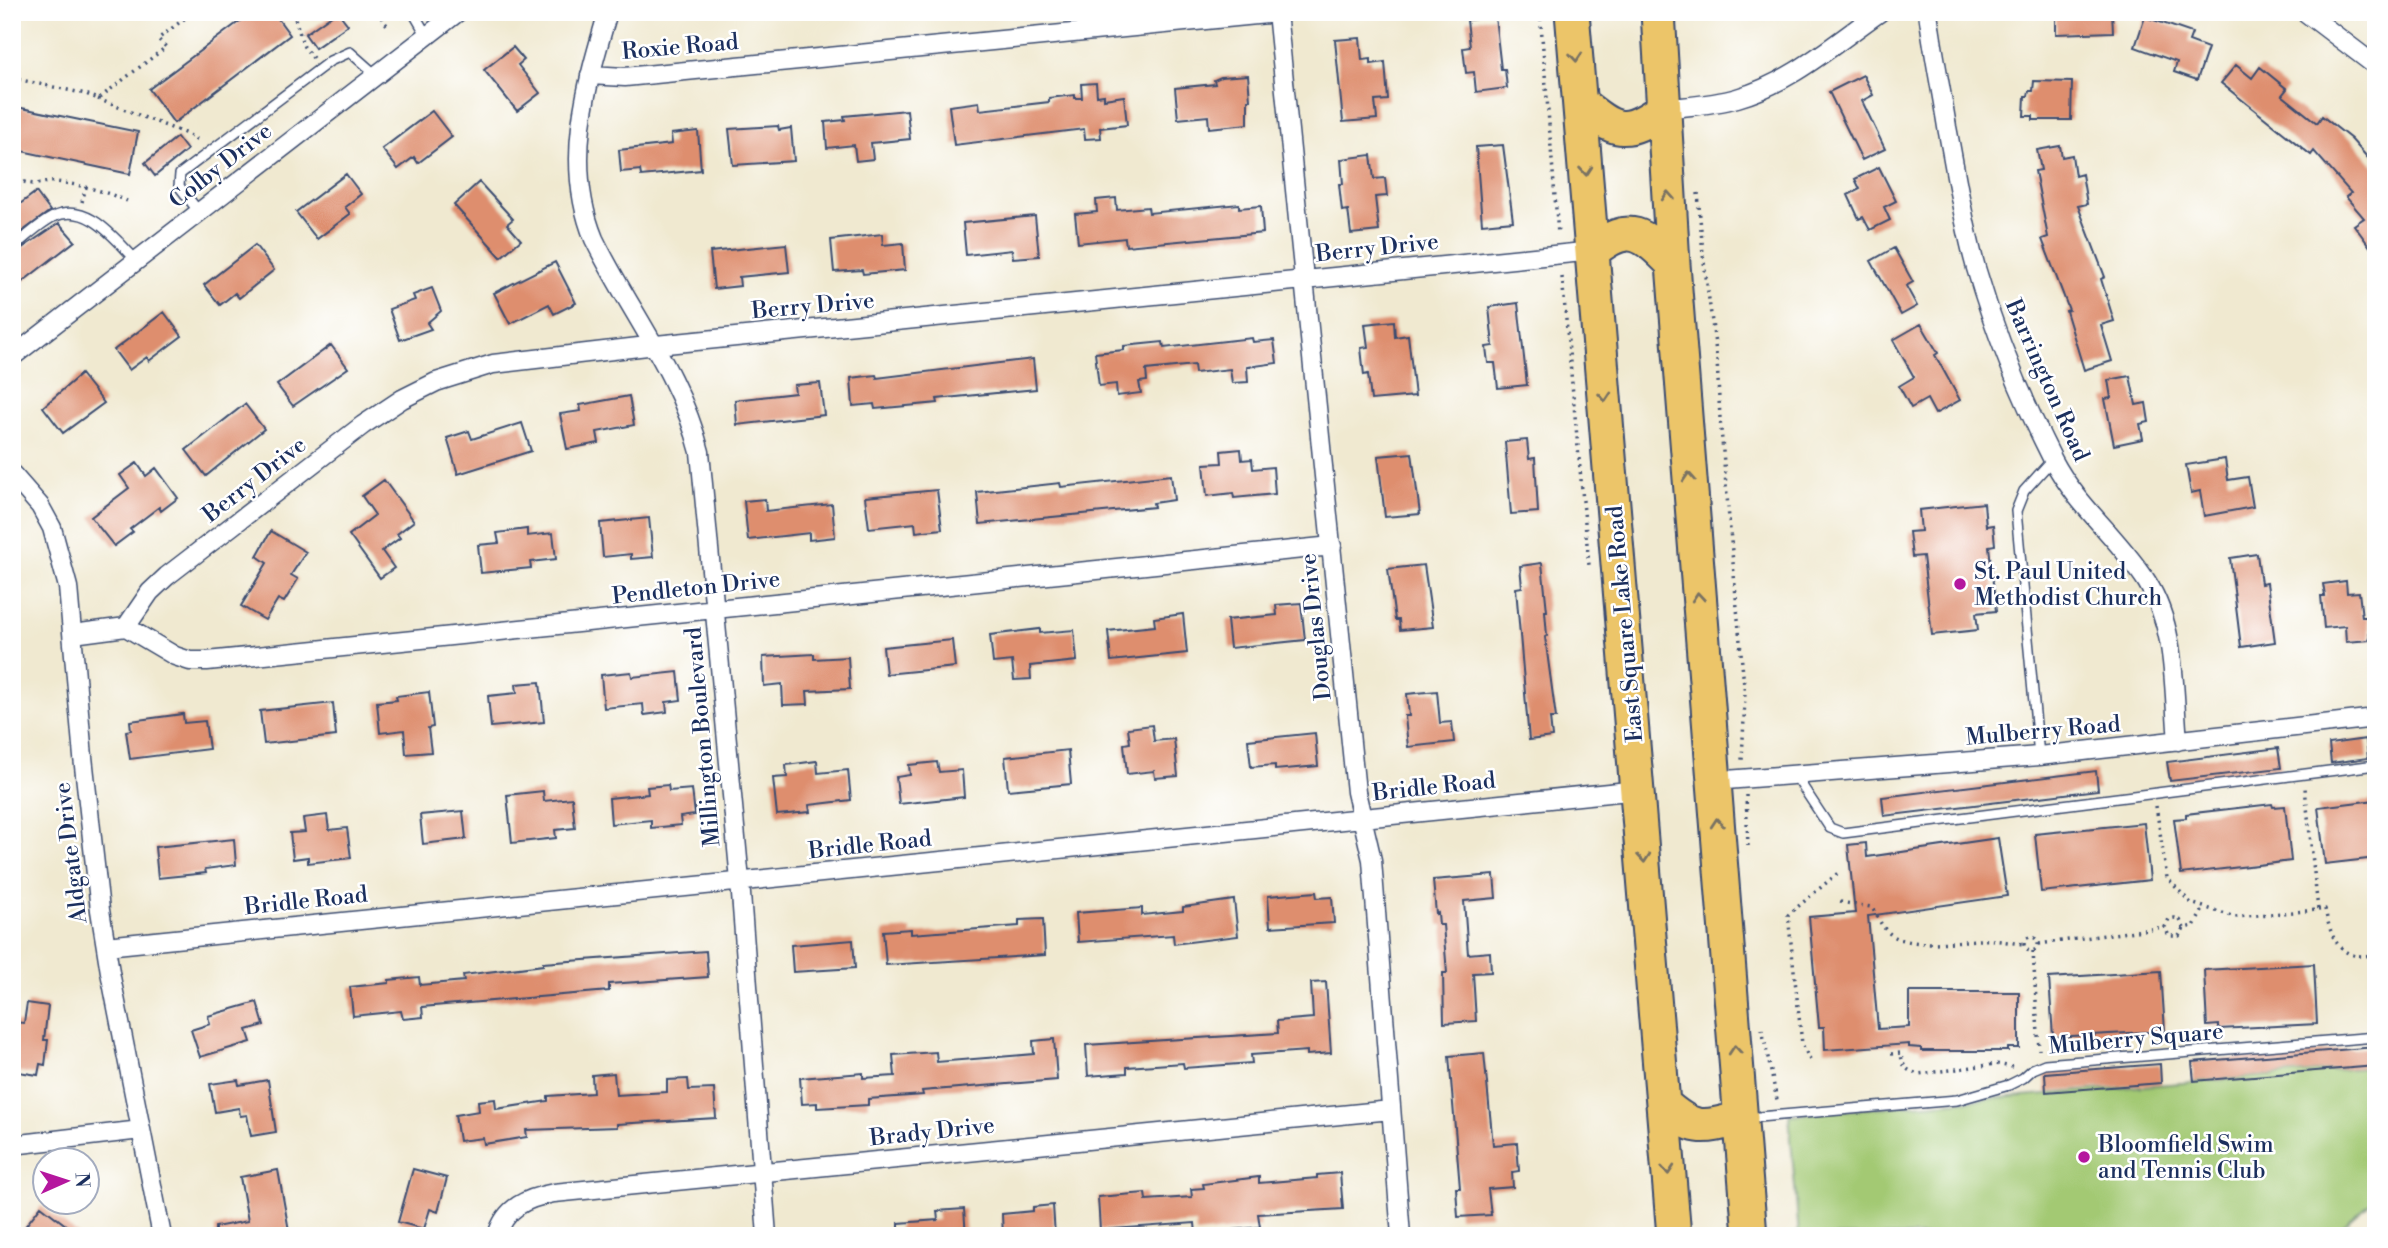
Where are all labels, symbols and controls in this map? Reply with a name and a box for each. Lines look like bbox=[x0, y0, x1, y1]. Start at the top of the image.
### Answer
street label: Roxie Road bbox=[621, 28, 740, 66]
one-way arrow bbox=[1568, 52, 1583, 63]
street label: Colby Drive bbox=[164, 117, 278, 215]
one-way arrow bbox=[1578, 165, 1593, 176]
one-way arrow bbox=[1661, 190, 1676, 201]
street label: Berry Drive bbox=[1313, 228, 1440, 268]
street label: Berry Drive bbox=[749, 287, 876, 325]
street label: Barrington Road bbox=[1998, 294, 2095, 466]
one-way arrow bbox=[1598, 391, 1613, 403]
street label: Berry Drive bbox=[197, 431, 312, 529]
one-way arrow bbox=[1682, 471, 1697, 482]
street label: East Square Lake Road bbox=[1601, 504, 1649, 743]
street label: Douglas Drive bbox=[1294, 552, 1338, 702]
place label: St. Paul United Methodist Church bbox=[1974, 558, 2163, 612]
street label: Pendleton Drive bbox=[611, 565, 782, 611]
marker: St. Paul United Methodist Church bbox=[1952, 576, 1968, 592]
one-way arrow bbox=[1691, 591, 1706, 602]
street label: Millington Boulevard bbox=[679, 626, 727, 848]
street label: Mulberry Road bbox=[1964, 710, 2122, 752]
street label: Bridle Road bbox=[1370, 767, 1497, 807]
street label: Aldgate Drive bbox=[48, 781, 94, 926]
one-way arrow bbox=[1710, 818, 1725, 829]
street label: Bridle Road bbox=[806, 825, 933, 865]
one-way arrow bbox=[1636, 853, 1651, 864]
street label: Bridle Road bbox=[242, 881, 369, 921]
street label: Mulberry Square bbox=[2047, 1017, 2225, 1061]
one-way arrow bbox=[1728, 1044, 1743, 1055]
street label: Brady Drive bbox=[867, 1112, 996, 1153]
place label: Bloomfield Swim and Tennis Club bbox=[2097, 1131, 2274, 1185]
north arrow bbox=[32, 1146, 102, 1216]
marker: Bloomfield Swim and Tennis Club bbox=[2076, 1149, 2092, 1165]
one-way arrow bbox=[1660, 1165, 1675, 1176]
text: N bbox=[70, 1172, 94, 1188]

